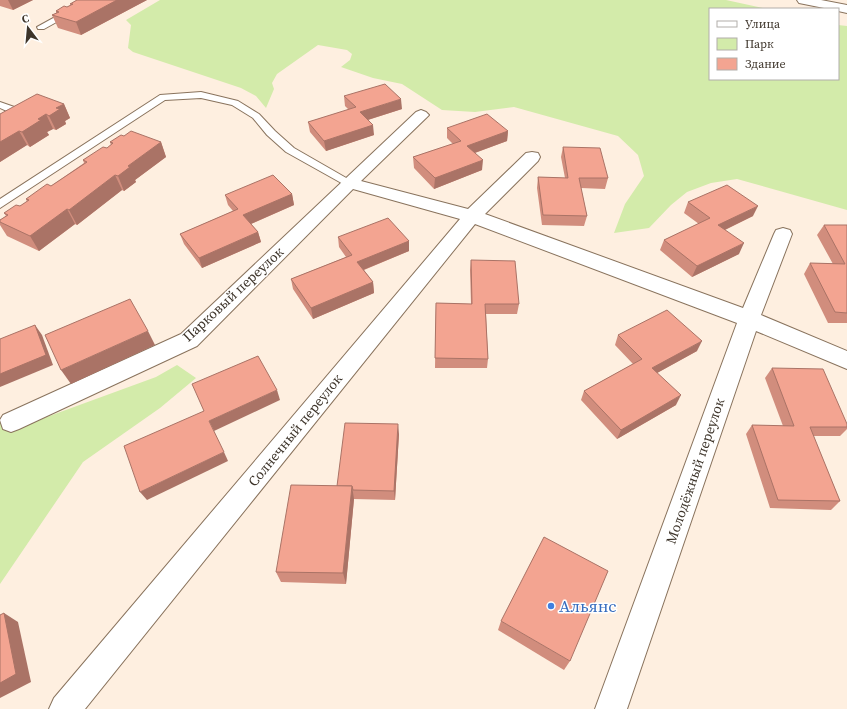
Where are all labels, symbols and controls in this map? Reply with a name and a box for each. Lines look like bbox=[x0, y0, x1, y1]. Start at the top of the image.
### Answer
north arrow bbox=[8, 8, 48, 48]
legend bbox=[709, 8, 839, 80]
text: С bbox=[20, 11, 31, 27]
text: Улица bbox=[745, 16, 781, 32]
text: Парк bbox=[745, 36, 774, 52]
text: Здание bbox=[745, 56, 786, 72]
street label: Парковый переулок bbox=[178, 242, 288, 346]
street label: Солнечный переулок bbox=[243, 369, 347, 491]
street label: Молодёжный переулок bbox=[661, 395, 729, 547]
place label: Альянс bbox=[559, 594, 617, 618]
marker: Альянс bbox=[546, 601, 556, 611]

